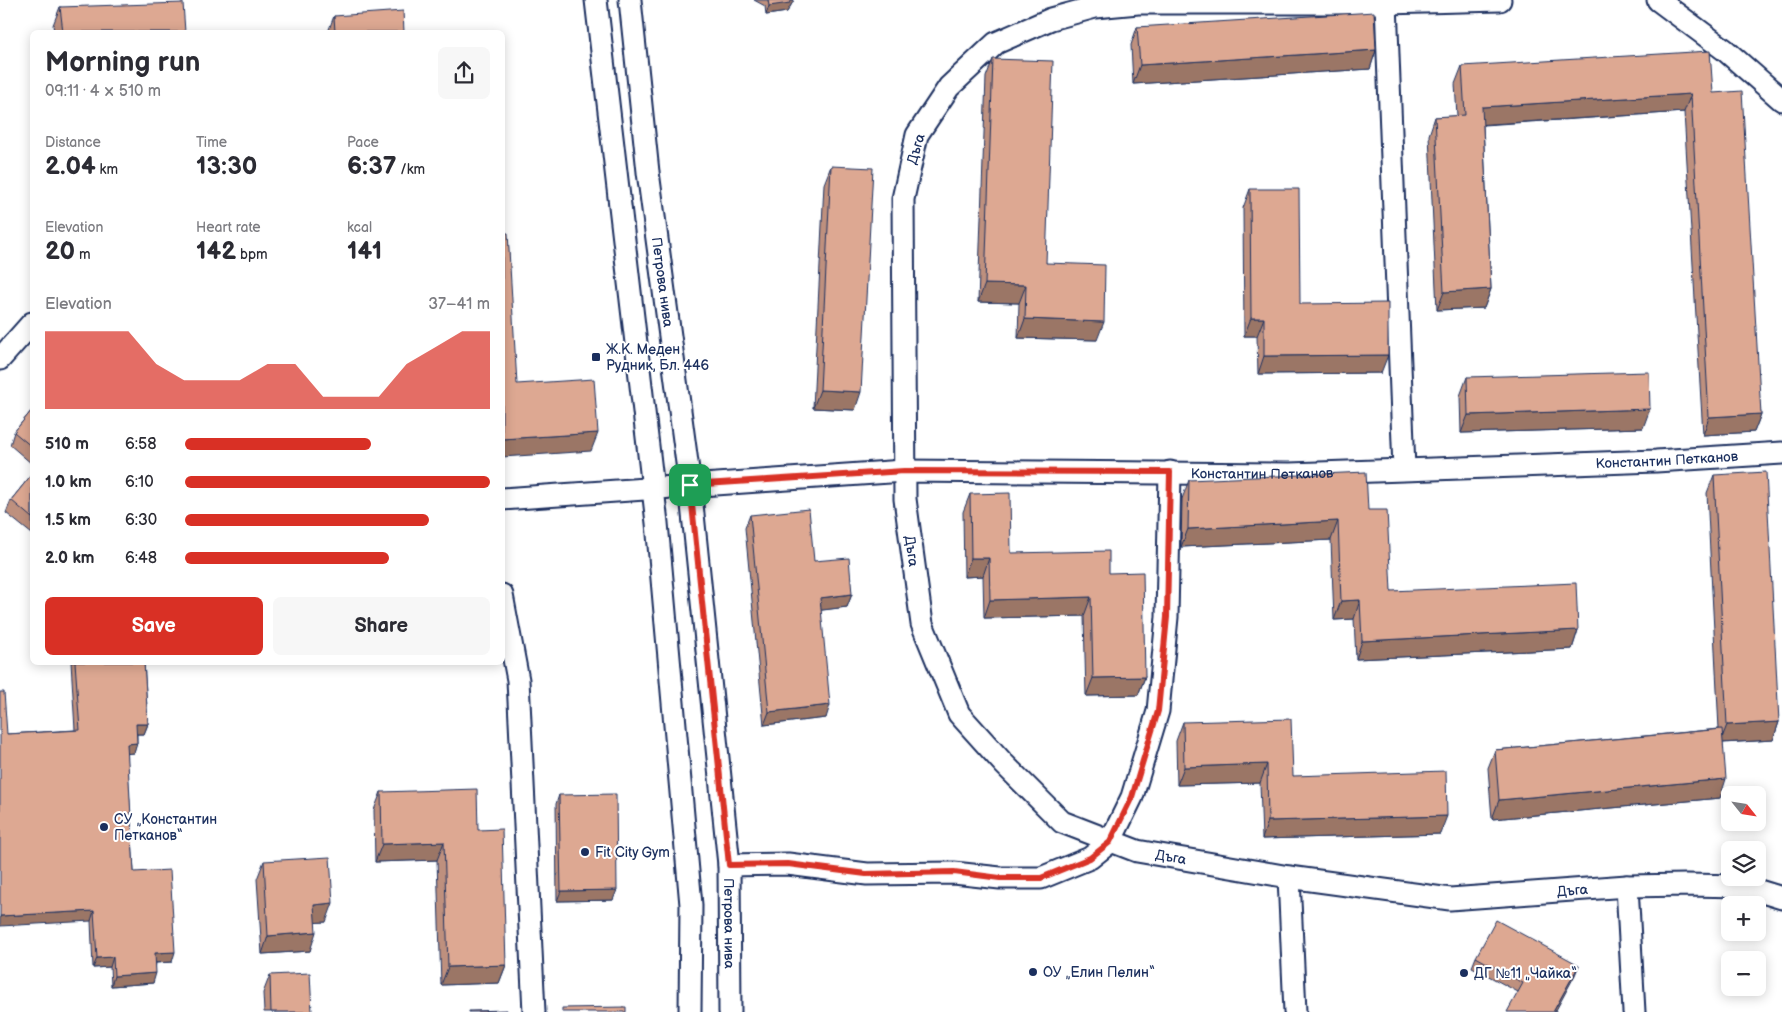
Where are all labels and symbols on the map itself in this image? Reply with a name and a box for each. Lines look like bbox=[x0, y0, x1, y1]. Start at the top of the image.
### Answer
street label: Дъга bbox=[903, 131, 929, 166]
street label: Петрова нива bbox=[648, 236, 677, 329]
place label: Ж.К. Меден Рудник, Бл. 446 bbox=[606, 341, 710, 374]
marker: Ж.К. Меден Рудник, Бл. 446 bbox=[590, 351, 602, 363]
street label: Константин Петканов bbox=[1595, 447, 1739, 472]
pin bbox=[669, 464, 711, 506]
street label: Константин Петканов bbox=[1191, 464, 1334, 483]
street label: Дъга bbox=[902, 534, 923, 568]
north arrow bbox=[1721, 786, 1766, 831]
place label: СУ „Константин Петканов“ bbox=[114, 811, 217, 844]
marker: СУ „Константин Петканов“ bbox=[98, 821, 110, 833]
place label: Fit City Gym bbox=[595, 844, 670, 861]
marker: Fit City Gym bbox=[579, 846, 591, 858]
street label: Дъга bbox=[1154, 846, 1188, 868]
street label: Петрова нива bbox=[721, 878, 738, 969]
street label: Дъга bbox=[1556, 880, 1589, 900]
place label: ОУ „Елин Пелин“ bbox=[1043, 964, 1155, 981]
place label: ДГ №11 „Чайка“ bbox=[1474, 965, 1577, 982]
marker: ОУ „Елин Пелин“ bbox=[1027, 966, 1039, 978]
marker: ДГ №11 „Чайка“ bbox=[1458, 967, 1470, 979]

